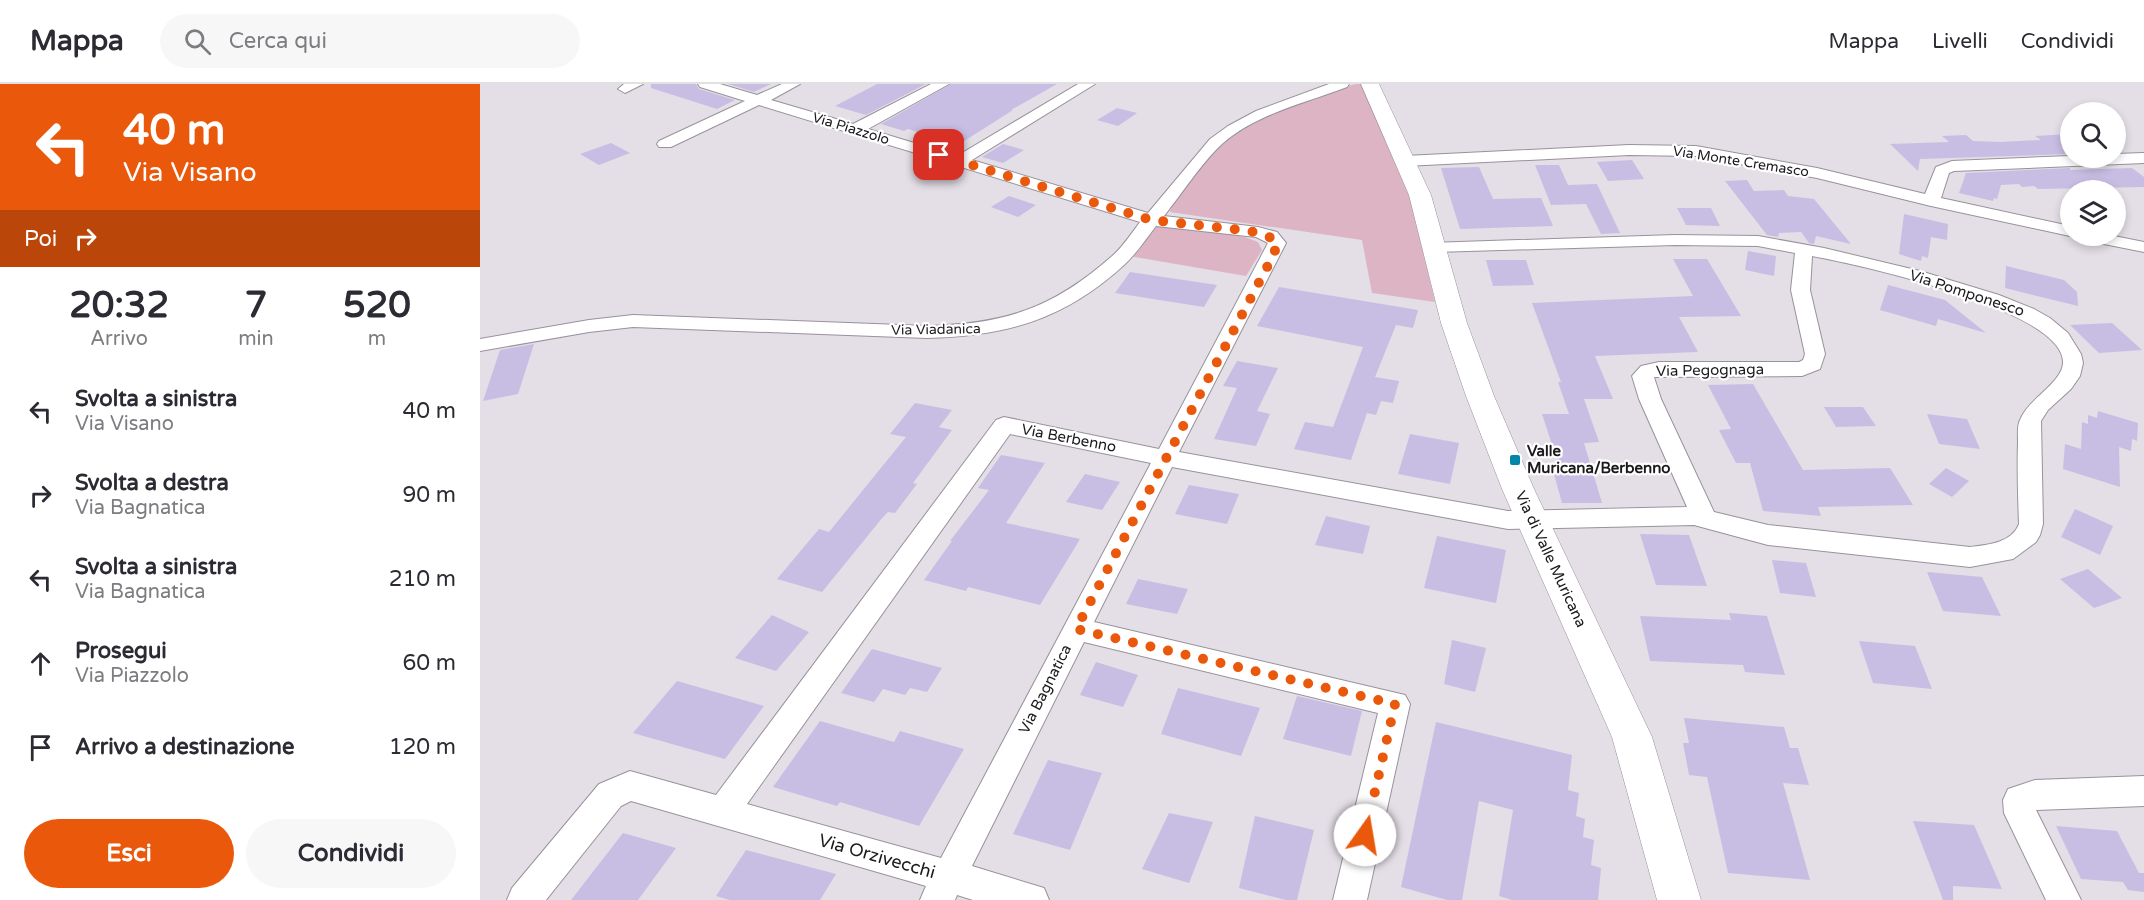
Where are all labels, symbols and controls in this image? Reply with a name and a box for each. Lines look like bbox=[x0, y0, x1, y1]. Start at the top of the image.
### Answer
search box bbox=[160, 14, 580, 68]
text: Mappa bbox=[30, 24, 124, 58]
icon: search bbox=[181, 25, 214, 58]
text: Cerca qui bbox=[229, 28, 327, 54]
text: Mappa bbox=[1829, 29, 1899, 54]
text: Livelli bbox=[1932, 29, 1988, 54]
text: Condividi bbox=[2021, 29, 2114, 54]
map controls bbox=[2060, 102, 2126, 246]
button: search bbox=[2060, 102, 2126, 168]
text: 40 m bbox=[123, 105, 225, 156]
icon: left bbox=[24, 108, 102, 186]
street label: Via Piazzolo bbox=[810, 109, 891, 148]
pin bbox=[913, 129, 964, 180]
icon: arrive bbox=[922, 138, 955, 171]
street label: Via Monte Cremasco bbox=[1672, 142, 1810, 181]
text: Via Visano bbox=[123, 156, 257, 189]
button: layers bbox=[2060, 180, 2126, 246]
icon: right bbox=[69, 222, 102, 255]
text: Poi bbox=[24, 226, 57, 252]
street label: Via Pomponesco bbox=[1907, 266, 2027, 320]
text: 20:32 bbox=[69, 284, 169, 327]
text: 7 bbox=[245, 284, 267, 327]
text: 520 bbox=[343, 284, 411, 327]
street label: Via Viadanica bbox=[891, 320, 981, 339]
text: Arrivo bbox=[90, 327, 148, 351]
text: min bbox=[238, 327, 274, 351]
text: m bbox=[368, 327, 386, 351]
street label: Via Pegognaga bbox=[1656, 360, 1764, 380]
text: Svolta a sinistra bbox=[75, 386, 237, 412]
icon: left bbox=[24, 395, 57, 428]
text: 40 m bbox=[402, 398, 456, 424]
text: Via Visano bbox=[75, 412, 174, 436]
street label: Via Berbenno bbox=[1020, 420, 1118, 456]
place label: Valle Muricana/Berbenno bbox=[1527, 442, 1670, 477]
marker: Valle Muricana/Berbenno bbox=[1508, 453, 1522, 467]
text: Svolta a destra bbox=[75, 470, 229, 496]
icon: right bbox=[24, 479, 57, 512]
text: 90 m bbox=[402, 482, 456, 508]
street label: Via di Valle Muricana bbox=[1512, 488, 1590, 630]
text: Via Bagnatica bbox=[75, 496, 206, 520]
text: Svolta a sinistra bbox=[75, 554, 237, 580]
icon: left bbox=[24, 563, 57, 596]
text: 210 m bbox=[389, 566, 456, 592]
text: Via Bagnatica bbox=[75, 580, 206, 604]
text: Prosegui bbox=[75, 638, 167, 664]
street label: Via Bagnatica bbox=[1015, 641, 1075, 737]
icon: ahead bbox=[24, 647, 57, 680]
text: 60 m bbox=[402, 650, 456, 676]
text: Via Piazzolo bbox=[75, 664, 189, 688]
icon: arrive bbox=[24, 731, 57, 764]
text: Arrivo a destinazione bbox=[75, 734, 294, 760]
text: 120 m bbox=[389, 734, 456, 760]
position arrow bbox=[1333, 803, 1397, 867]
button: Esci bbox=[24, 819, 234, 888]
button: Condividi bbox=[246, 819, 456, 888]
street label: Via Orzivecchi bbox=[816, 829, 938, 883]

